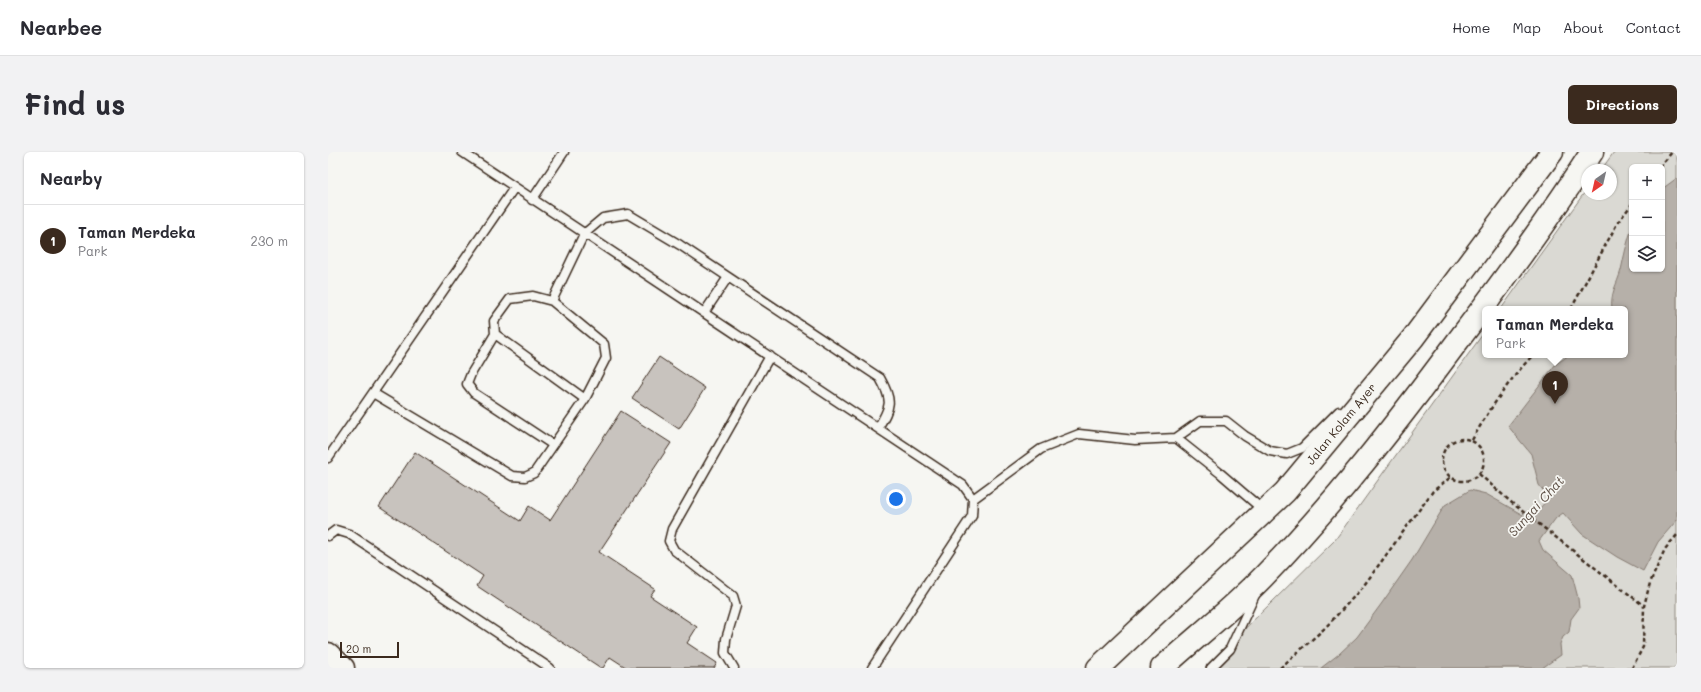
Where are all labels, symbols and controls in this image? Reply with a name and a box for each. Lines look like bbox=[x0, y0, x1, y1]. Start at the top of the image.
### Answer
text: Nearbee bbox=[20, 15, 102, 40]
text: Home bbox=[1452, 18, 1490, 37]
text: Map bbox=[1512, 18, 1541, 37]
text: About bbox=[1563, 18, 1604, 37]
text: Contact bbox=[1626, 18, 1681, 37]
button: Directions bbox=[1568, 85, 1677, 124]
text: Find us bbox=[24, 86, 125, 122]
north arrow bbox=[1581, 164, 1617, 200]
map controls bbox=[1629, 164, 1665, 272]
button: + bbox=[1629, 164, 1665, 200]
text: Nearby bbox=[40, 167, 102, 189]
button: − bbox=[1629, 200, 1665, 236]
text: Taman Merdeka bbox=[78, 222, 196, 242]
text: 1 bbox=[50, 232, 56, 249]
text: 230 m bbox=[251, 232, 288, 249]
button: layers bbox=[1629, 236, 1665, 272]
text: Park bbox=[78, 242, 107, 259]
popup bbox=[1482, 306, 1628, 358]
text: Taman Merdeka bbox=[1496, 314, 1614, 334]
text: Park bbox=[1496, 334, 1526, 351]
pin: 1 bbox=[1542, 371, 1568, 404]
street label: Jalan Kolam Ayer bbox=[1302, 379, 1379, 468]
water label: Sungai Chat bbox=[1504, 472, 1567, 540]
your location bbox=[886, 489, 906, 509]
scale bar bbox=[340, 640, 399, 659]
text: 20 m bbox=[346, 641, 371, 656]

